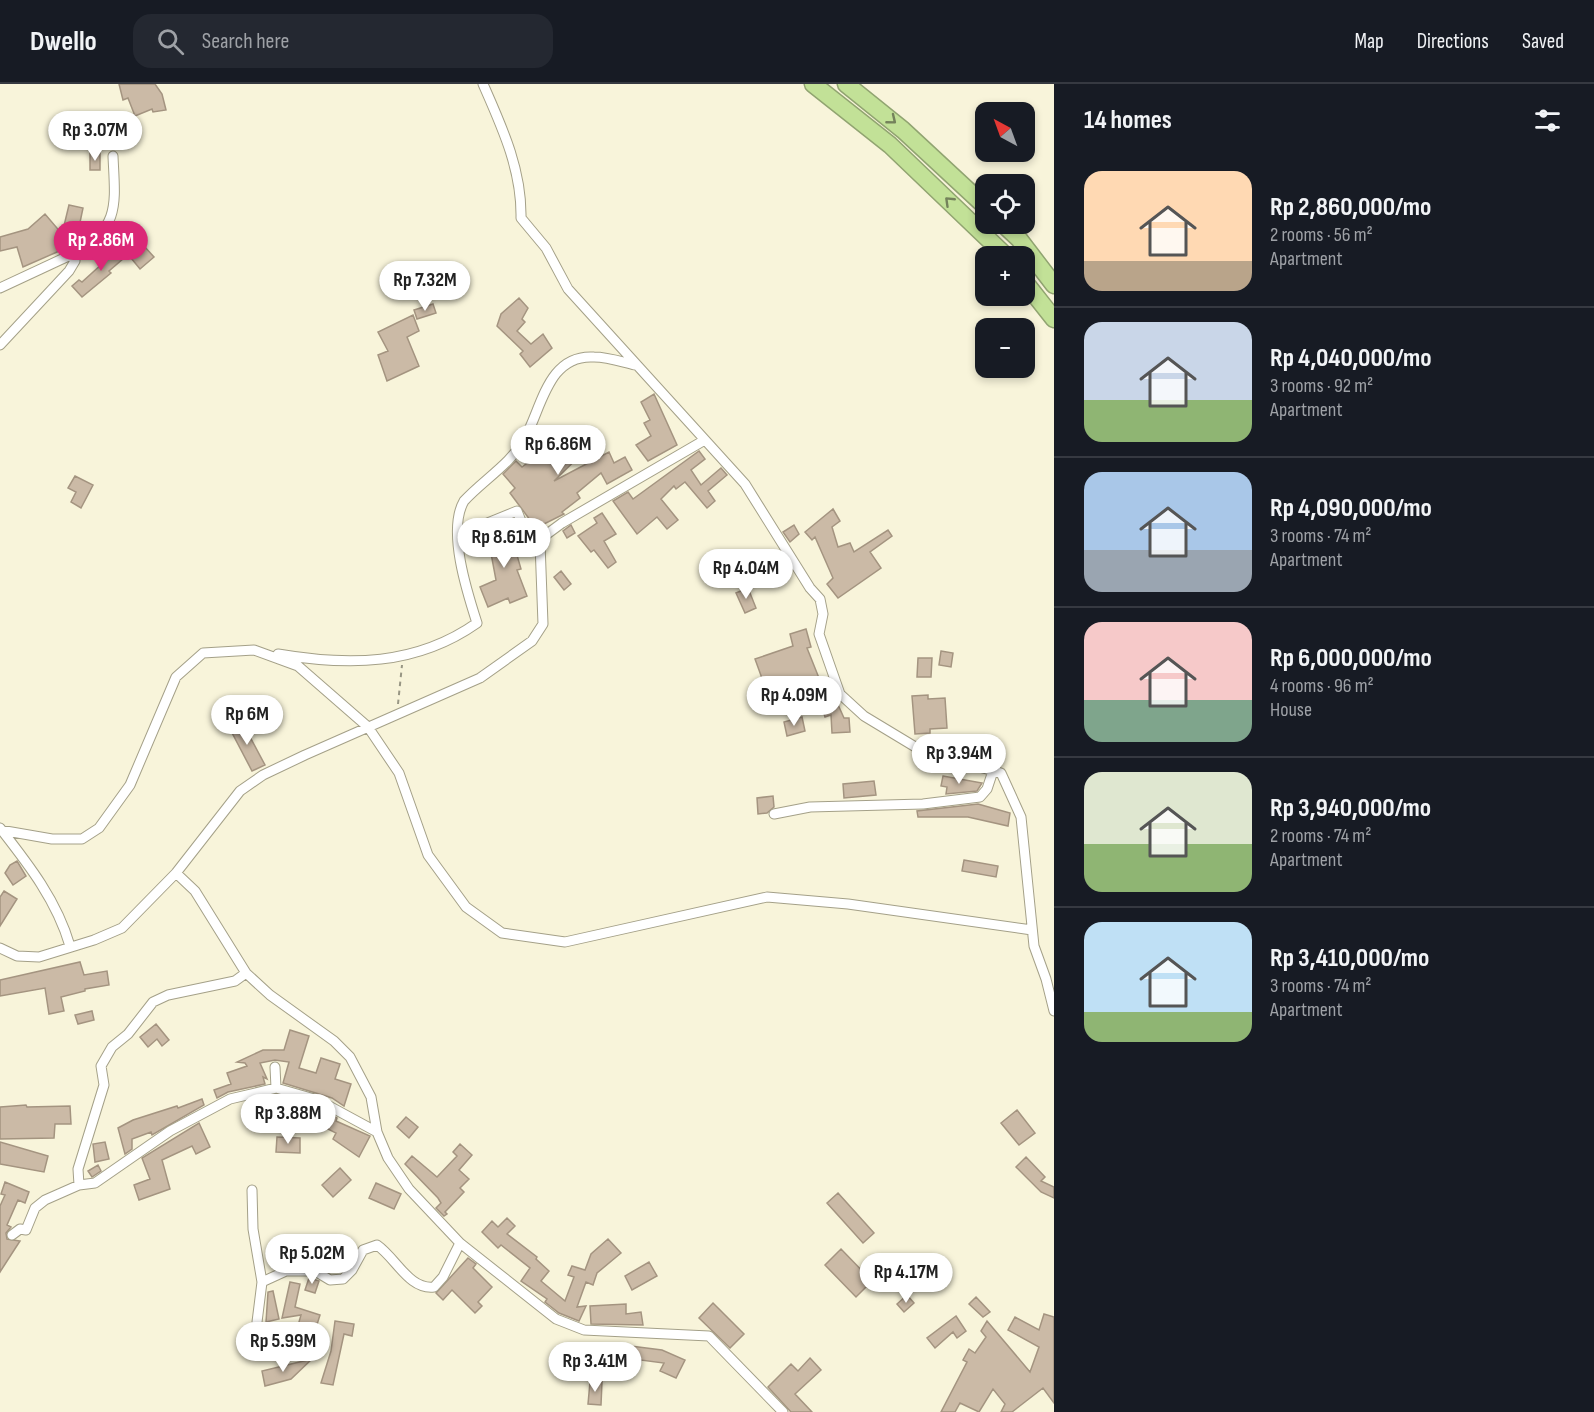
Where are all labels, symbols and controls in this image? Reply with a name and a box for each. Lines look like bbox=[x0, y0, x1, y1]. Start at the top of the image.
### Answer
search box bbox=[133, 14, 553, 68]
text: Dwello bbox=[30, 25, 97, 58]
icon: search bbox=[154, 25, 187, 58]
text: Search here bbox=[202, 28, 289, 55]
text: Map bbox=[1354, 29, 1384, 54]
text: Directions bbox=[1417, 29, 1489, 54]
text: Saved bbox=[1522, 29, 1564, 54]
north arrow bbox=[975, 102, 1035, 162]
map controls bbox=[975, 102, 1035, 378]
icon: filters bbox=[1531, 104, 1564, 137]
text: 14 homes bbox=[1084, 105, 1172, 136]
pin: Rp 3.07M bbox=[33, 111, 157, 162]
one-way arrow bbox=[885, 113, 896, 124]
text: Rp 3.07M bbox=[62, 118, 128, 142]
button: locate bbox=[975, 174, 1035, 234]
text: Rp 2,860,000/mo bbox=[1270, 192, 1431, 223]
icon: home bbox=[1132, 195, 1204, 267]
one-way arrow bbox=[945, 198, 956, 209]
pin: Rp 2.86M bbox=[39, 221, 163, 272]
text: 2 rooms · 56 m² bbox=[1270, 223, 1373, 247]
text: Rp 2.86M bbox=[68, 228, 134, 252]
button: + bbox=[975, 246, 1035, 306]
text: Apartment bbox=[1270, 247, 1343, 271]
pin: Rp 7.32M bbox=[363, 261, 487, 312]
text: Rp 7.32M bbox=[393, 268, 457, 292]
button: − bbox=[975, 318, 1035, 378]
text: Rp 4,040,000/mo bbox=[1270, 343, 1432, 374]
icon: home bbox=[1132, 346, 1204, 418]
text: 3 rooms · 92 m² bbox=[1270, 374, 1373, 398]
text: Apartment bbox=[1270, 398, 1343, 422]
pin: Rp 6.86M bbox=[496, 425, 620, 476]
text: Rp 6.86M bbox=[525, 432, 591, 456]
text: Rp 4,090,000/mo bbox=[1270, 493, 1432, 524]
icon: home bbox=[1132, 496, 1204, 568]
pin: Rp 8.61M bbox=[442, 518, 566, 569]
text: 3 rooms · 74 m² bbox=[1270, 524, 1372, 548]
text: Rp 8.61M bbox=[471, 525, 537, 549]
text: Apartment bbox=[1270, 548, 1343, 572]
pin: Rp 4.04M bbox=[684, 549, 808, 600]
text: Rp 4.04M bbox=[713, 556, 779, 580]
text: Rp 6,000,000/mo bbox=[1270, 643, 1432, 674]
icon: home bbox=[1132, 646, 1204, 718]
text: 4 rooms · 96 m² bbox=[1270, 674, 1374, 698]
pin: Rp 4.09M bbox=[732, 676, 856, 727]
text: Rp 4.09M bbox=[761, 683, 827, 707]
pin: Rp 6M bbox=[205, 695, 289, 746]
text: House bbox=[1270, 698, 1312, 722]
text: Rp 6M bbox=[225, 702, 269, 726]
pin: Rp 3.94M bbox=[897, 734, 1021, 785]
text: Rp 3.94M bbox=[926, 741, 992, 765]
text: Rp 3,940,000/mo bbox=[1270, 793, 1431, 824]
icon: home bbox=[1132, 796, 1204, 868]
text: 2 rooms · 74 m² bbox=[1270, 824, 1371, 848]
text: Apartment bbox=[1270, 848, 1343, 872]
text: Rp 3,410,000/mo bbox=[1270, 943, 1429, 974]
icon: home bbox=[1132, 946, 1204, 1018]
text: 3 rooms · 74 m² bbox=[1270, 974, 1372, 998]
text: Apartment bbox=[1270, 998, 1343, 1022]
pin: Rp 3.88M bbox=[226, 1094, 350, 1145]
text: Rp 3.88M bbox=[255, 1101, 321, 1125]
pin: Rp 5.02M bbox=[250, 1234, 374, 1285]
text: Rp 5.02M bbox=[279, 1241, 345, 1265]
pin: Rp 4.17M bbox=[844, 1253, 968, 1304]
text: Rp 4.17M bbox=[874, 1260, 938, 1284]
pin: Rp 5.99M bbox=[221, 1322, 345, 1373]
text: Rp 5.99M bbox=[250, 1329, 316, 1353]
pin: Rp 3.41M bbox=[533, 1342, 657, 1393]
text: Rp 3.41M bbox=[562, 1349, 628, 1373]

